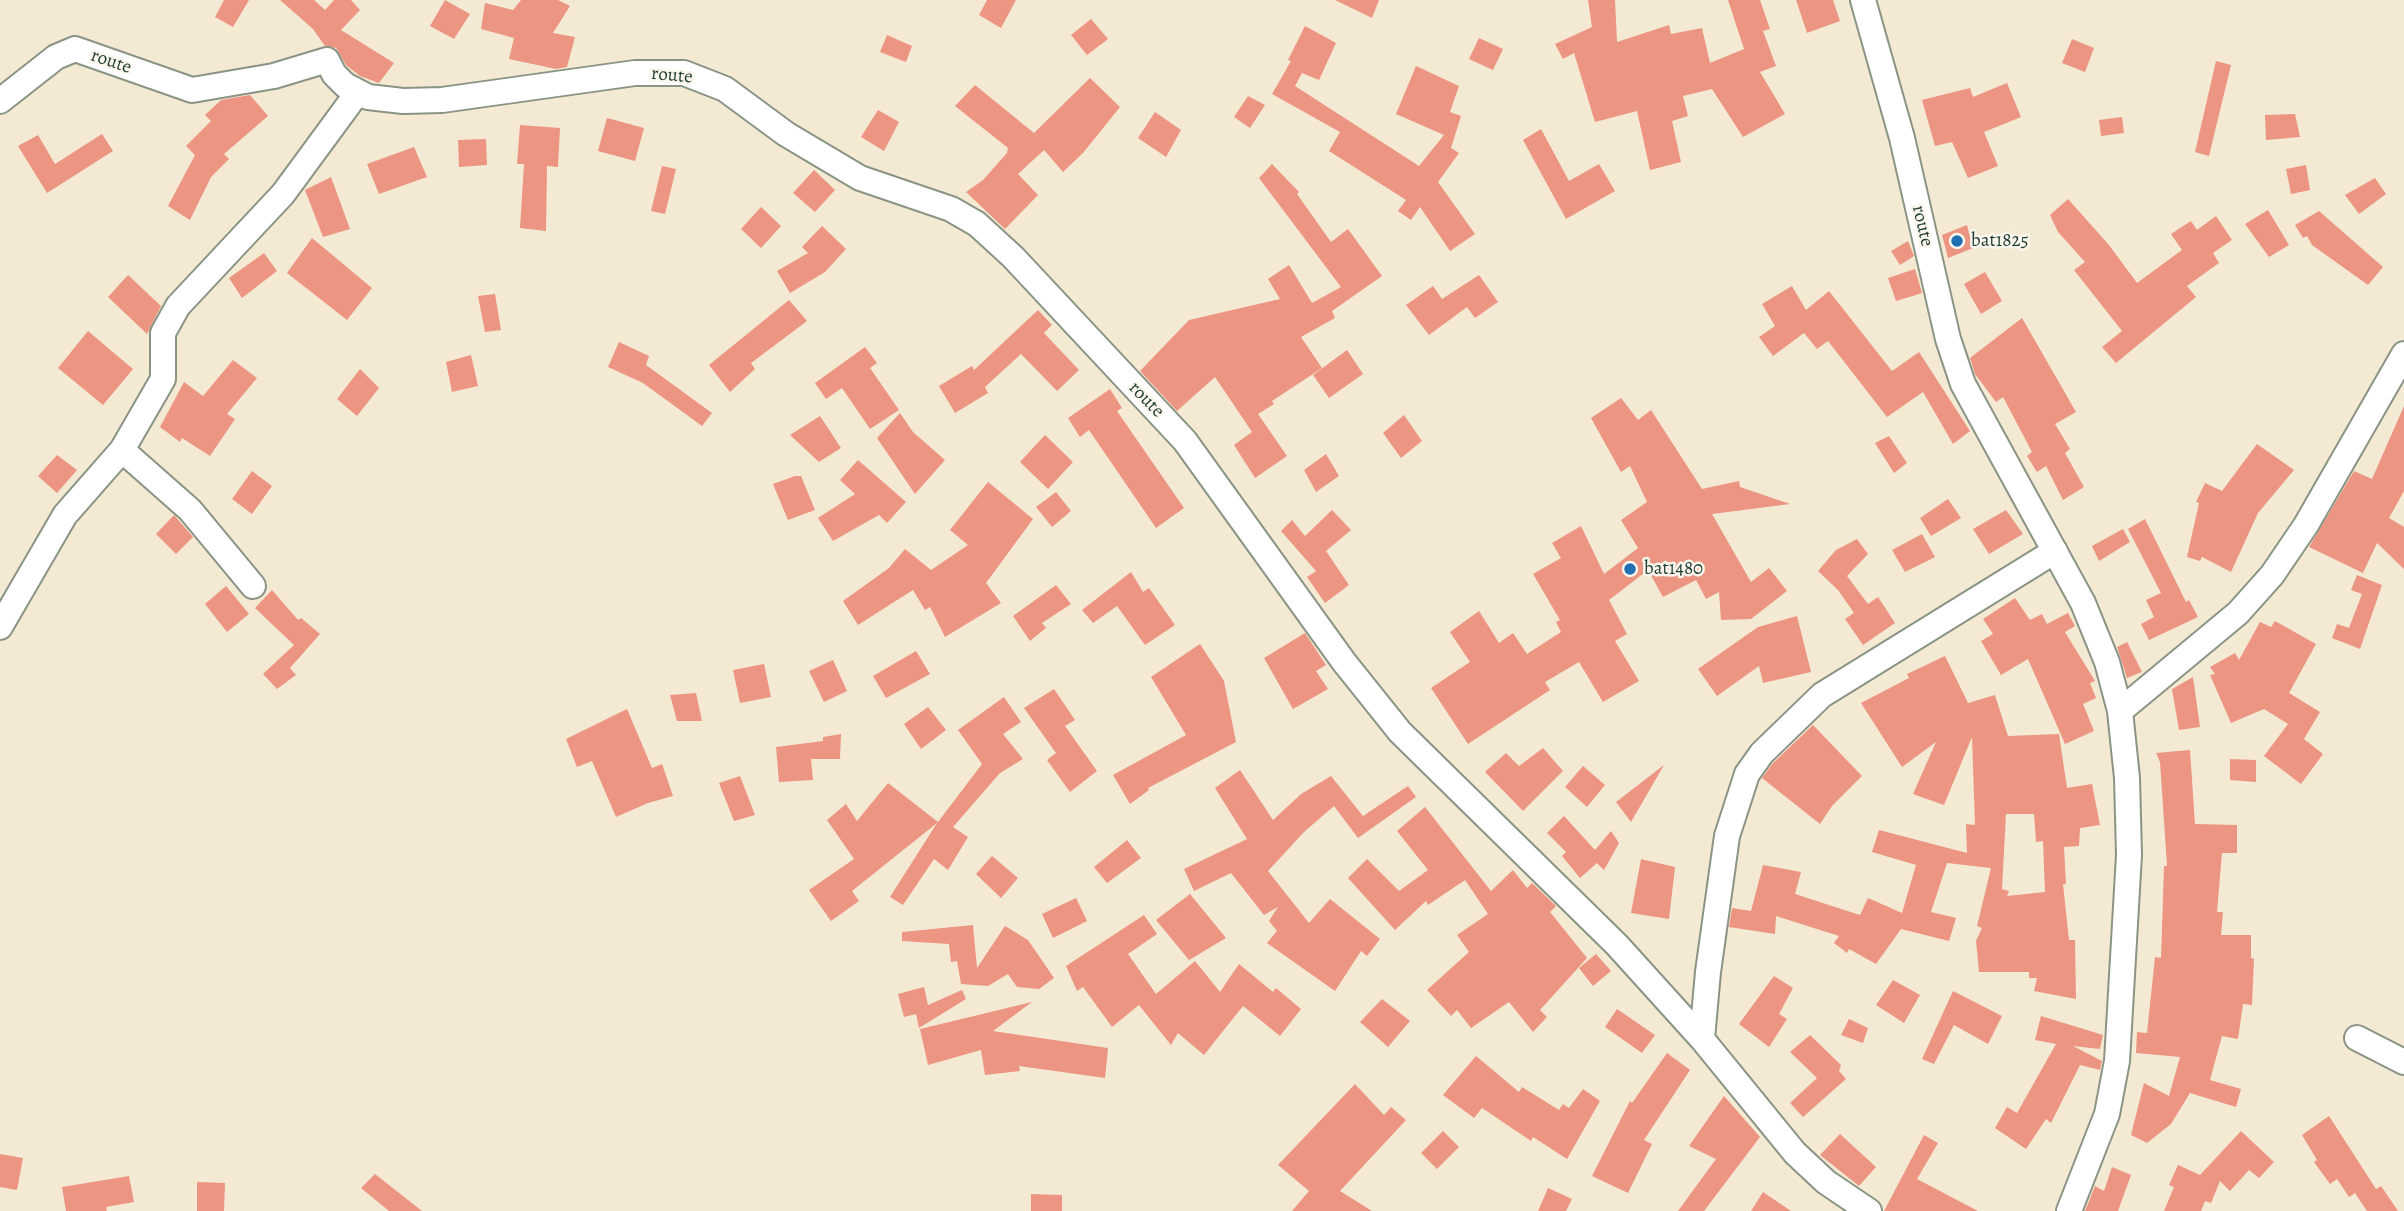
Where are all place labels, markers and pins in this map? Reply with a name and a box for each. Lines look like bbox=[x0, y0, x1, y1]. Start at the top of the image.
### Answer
place label: bat1825 bbox=[1971, 230, 2029, 252]
marker: bat1825 bbox=[1949, 233, 1965, 249]
place label: bat1480 bbox=[1644, 558, 1703, 580]
marker: bat1480 bbox=[1622, 561, 1638, 577]

